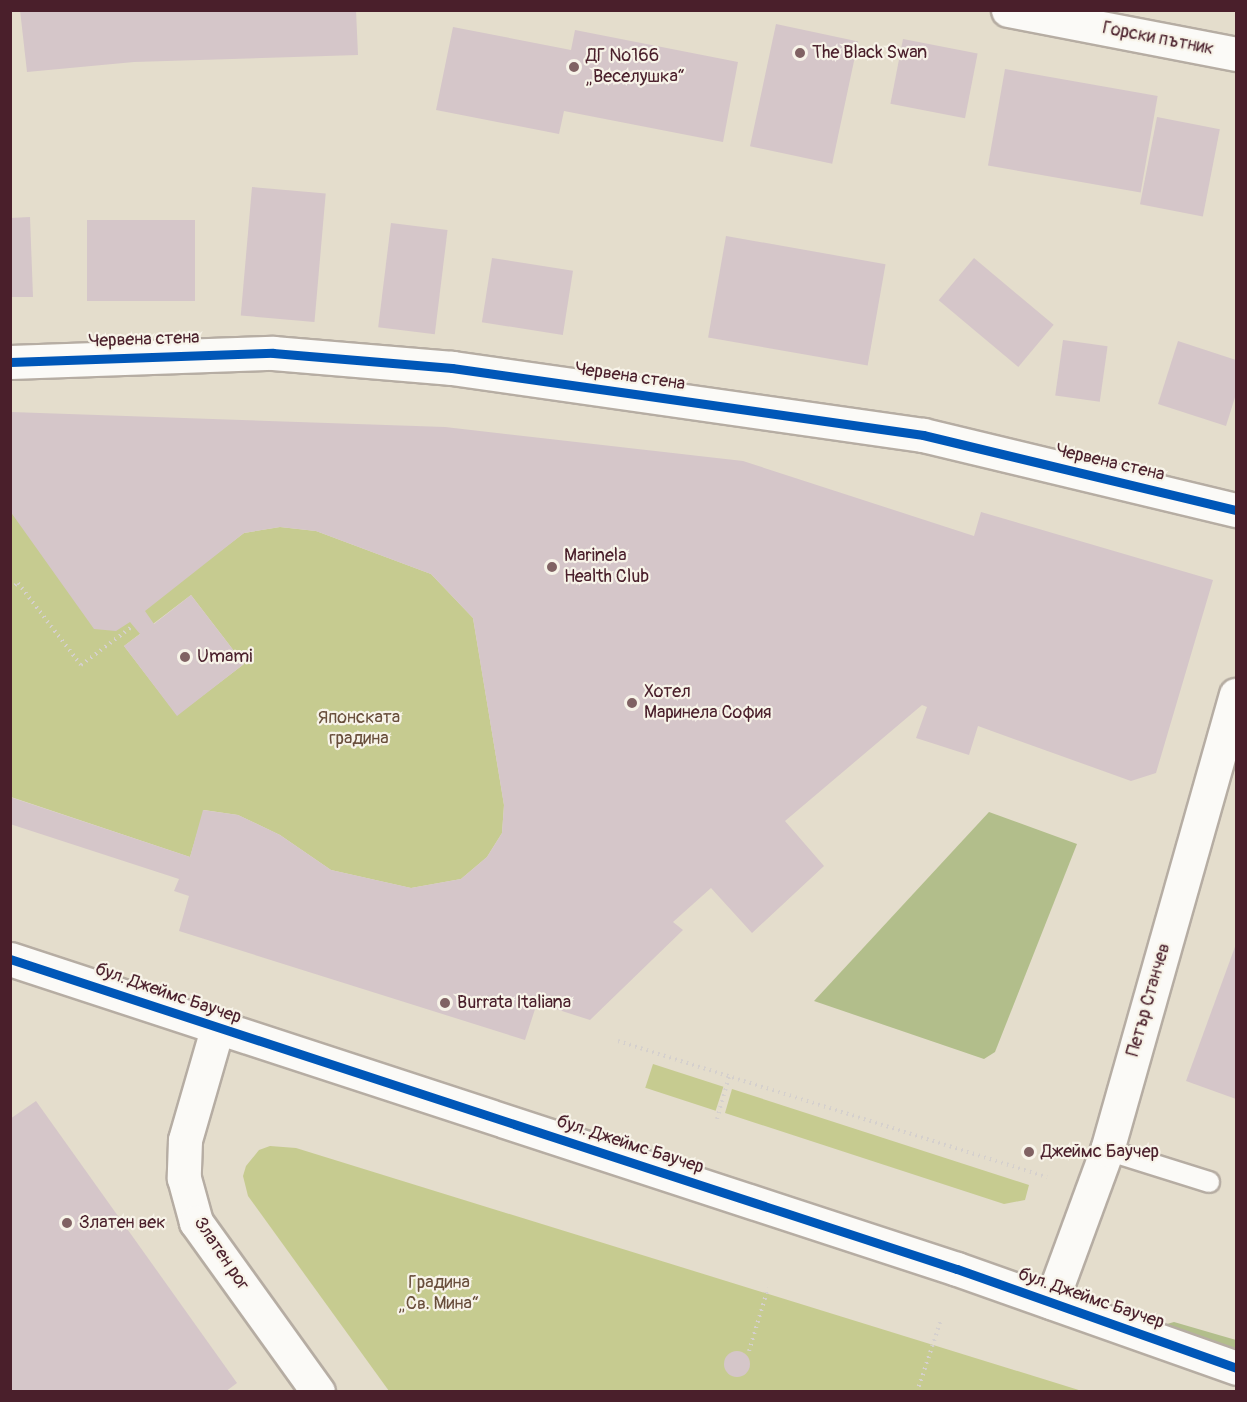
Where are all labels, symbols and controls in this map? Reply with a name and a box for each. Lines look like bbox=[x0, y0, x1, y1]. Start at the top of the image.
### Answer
street label: Горски пътник bbox=[1101, 18, 1215, 60]
place label: The Black Swan bbox=[812, 42, 927, 64]
place label: ДГ №166 „Веселушка“ bbox=[586, 46, 685, 88]
marker: The Black Swan bbox=[793, 46, 807, 60]
marker: ДГ №166 „Веселушка“ bbox=[567, 60, 581, 74]
street label: Червена стена bbox=[88, 327, 200, 353]
street label: Червена стена bbox=[573, 359, 687, 395]
street label: Червена стена bbox=[1053, 440, 1167, 486]
place label: Marinela Health Club bbox=[564, 546, 649, 588]
marker: Marinela Health Club bbox=[545, 560, 559, 574]
place label: Umami bbox=[197, 646, 252, 668]
marker: Umami bbox=[178, 650, 192, 664]
place label: Хотел Маринела София bbox=[644, 682, 771, 724]
marker: Хотел Маринела София bbox=[625, 696, 639, 710]
park label: Японската градина bbox=[318, 708, 400, 750]
street label: Петър Станчев bbox=[1123, 941, 1175, 1059]
street label: бул. Джеймс Баучер bbox=[92, 959, 244, 1029]
place label: Burrata Italiana bbox=[457, 992, 571, 1014]
marker: Burrata Italiana bbox=[438, 996, 452, 1010]
street label: бул. Джеймс Баучер bbox=[554, 1111, 706, 1179]
place label: Джеймс Баучер bbox=[1041, 1141, 1159, 1163]
marker: Джеймс Баучер bbox=[1022, 1145, 1036, 1159]
place label: Златен век bbox=[79, 1212, 165, 1234]
street label: Златен рог bbox=[189, 1213, 253, 1295]
marker: Златен век bbox=[60, 1216, 74, 1230]
street label: бул. Джеймс Баучер bbox=[1015, 1264, 1167, 1334]
park label: Градина „Св. Мина“ bbox=[399, 1273, 479, 1316]

